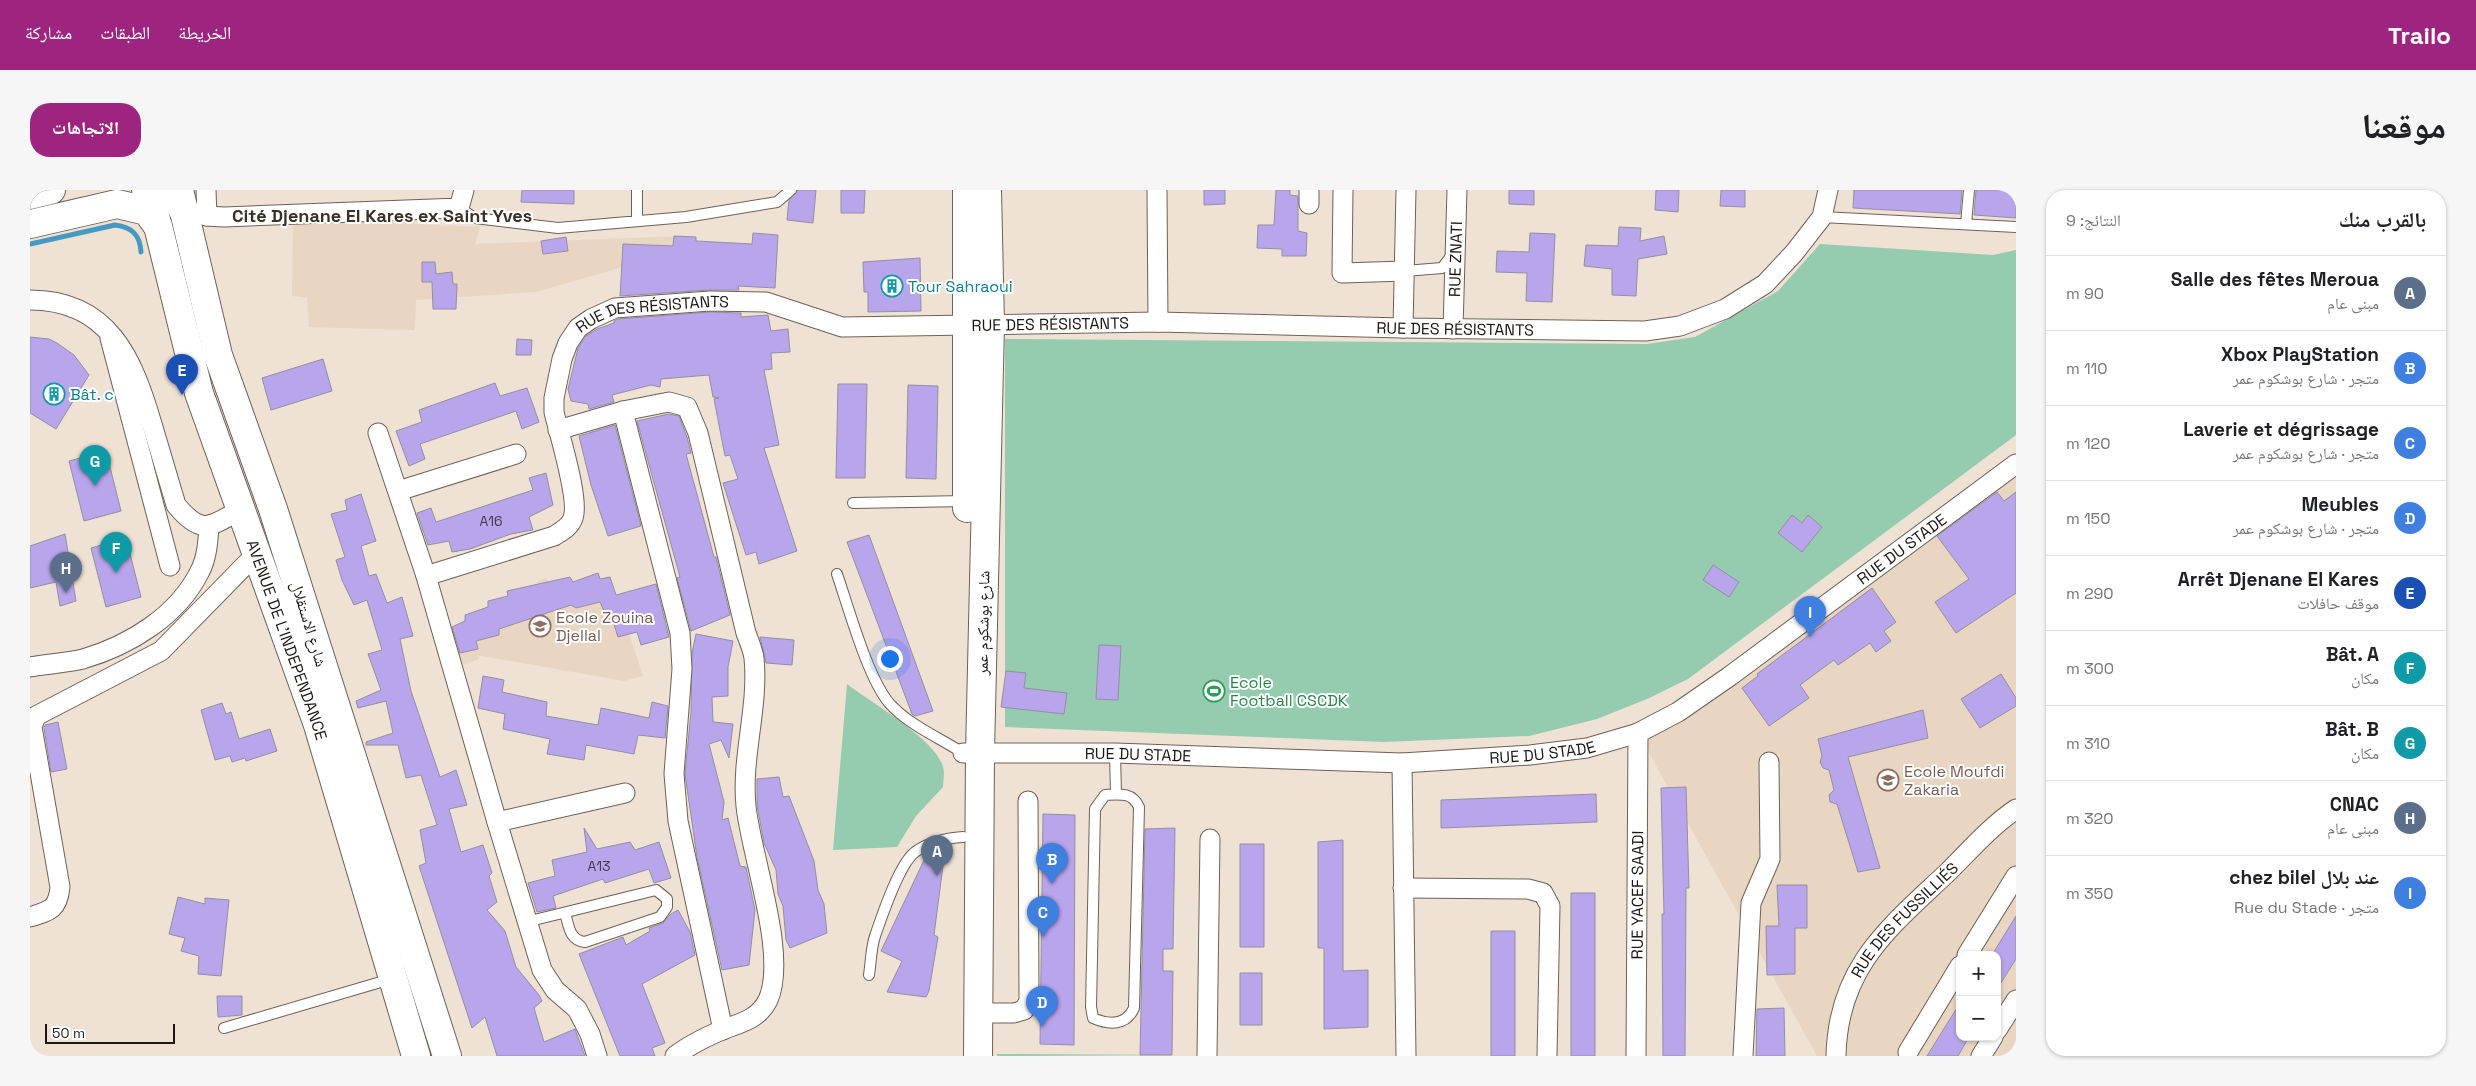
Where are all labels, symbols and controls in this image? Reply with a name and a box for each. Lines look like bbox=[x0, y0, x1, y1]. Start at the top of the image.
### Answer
text: Trailo bbox=[2388, 20, 2451, 51]
text: مشاركة bbox=[25, 21, 72, 44]
text: الطبقات bbox=[100, 21, 150, 44]
text: الخريطة bbox=[178, 21, 231, 44]
button: الاتجاهات bbox=[30, 103, 141, 157]
text: موقعنا bbox=[2361, 104, 2446, 148]
district label: Cité Djenane El Kares ex Saint Yves bbox=[232, 204, 532, 227]
text: بالقرب منك bbox=[2339, 206, 2426, 233]
text: النتائج: 9 bbox=[2066, 210, 2121, 231]
street label: RUE ZNATI bbox=[1443, 221, 1467, 297]
text: Salle des fêtes Meroua bbox=[2171, 267, 2379, 292]
building icon: Tour Sahraoui bbox=[880, 274, 904, 298]
place label: Tour Sahraoui bbox=[908, 276, 1013, 297]
text: 90 m bbox=[2066, 283, 2104, 304]
text: A bbox=[2405, 283, 2415, 304]
street label: RUE DES RÉSISTANTS bbox=[571, 291, 729, 337]
text: مبنى عام bbox=[2327, 293, 2379, 314]
street label: RUE DES RÉSISTANTS bbox=[971, 312, 1129, 335]
street label: RUE DES RÉSISTANTS bbox=[1376, 317, 1534, 340]
text: Xbox PlayStation bbox=[2221, 342, 2379, 367]
pin: E bbox=[166, 354, 198, 395]
text: 110 m bbox=[2066, 358, 2108, 379]
text: B bbox=[2405, 358, 2415, 379]
text: متجر · شارع بوشكوم عمر bbox=[2233, 368, 2379, 389]
building icon: Bât. c bbox=[42, 382, 66, 406]
place label: Bât. c bbox=[70, 384, 114, 405]
text: Laverie et dégrissage bbox=[2183, 417, 2379, 442]
text: 120 m bbox=[2066, 433, 2110, 454]
text: C bbox=[2405, 433, 2415, 454]
text: متجر · شارع بوشكوم عمر bbox=[2233, 443, 2379, 464]
pin: G bbox=[79, 445, 111, 486]
text: Meubles bbox=[2301, 492, 2379, 517]
text: 150 m bbox=[2066, 508, 2110, 529]
text: D bbox=[2405, 508, 2415, 529]
street label: RUE DU STADE bbox=[1853, 509, 1951, 589]
house number: A16 bbox=[479, 512, 503, 530]
text: متجر · شارع بوشكوم عمر bbox=[2233, 518, 2379, 539]
pin: F bbox=[100, 532, 132, 573]
street label: AVENUE DE L'INDEPENDANCE bbox=[242, 537, 332, 742]
pin: H bbox=[50, 552, 82, 593]
text: Arrêt Djenane El Kares bbox=[2178, 567, 2379, 592]
street label: شارع بوشكوم عمر bbox=[972, 570, 994, 677]
street label: شارع الاستقلال bbox=[286, 579, 332, 669]
text: 290 m bbox=[2066, 583, 2114, 604]
text: E bbox=[2406, 583, 2414, 604]
text: موقف حافلات bbox=[2297, 593, 2379, 614]
pin: I bbox=[1794, 596, 1826, 637]
place label: Ecole Zouina Djellal bbox=[556, 607, 654, 646]
school or university icon: Ecole Zouina Djellal bbox=[528, 614, 552, 638]
text: Bât. A bbox=[2326, 642, 2379, 667]
your location bbox=[877, 646, 903, 672]
text: 300 m bbox=[2066, 658, 2114, 679]
text: F bbox=[2406, 658, 2414, 679]
text: مكان bbox=[2351, 668, 2379, 689]
place label: Ecole Football CSCDK bbox=[1230, 672, 1348, 711]
sports icon: Ecole Football CSCDK bbox=[1202, 679, 1226, 703]
text: Bât. B bbox=[2325, 717, 2379, 742]
text: 310 m bbox=[2066, 733, 2110, 754]
text: G bbox=[2405, 733, 2415, 754]
street label: RUE DU STADE bbox=[1489, 736, 1598, 768]
street label: RUE DU STADE bbox=[1085, 742, 1192, 766]
text: مكان bbox=[2351, 743, 2379, 764]
place label: Ecole Moufdi Zakaria bbox=[1904, 761, 2004, 800]
school or university icon: Ecole Moufdi Zakaria bbox=[1876, 768, 1900, 792]
text: CNAC bbox=[2330, 792, 2379, 817]
text: 320 m bbox=[2066, 808, 2113, 829]
text: H bbox=[2405, 808, 2415, 829]
text: مبنى عام bbox=[2327, 818, 2379, 839]
street label: RUE YACEF SAADI bbox=[1626, 831, 1648, 959]
pin: A bbox=[921, 835, 953, 876]
pin: B bbox=[1036, 843, 1068, 884]
house number: A13 bbox=[587, 857, 611, 875]
street label: RUE DES FUSSILLIÉS bbox=[1846, 857, 1963, 981]
text: عند بلال chez bilel bbox=[2229, 865, 2379, 890]
text: 350 m bbox=[2066, 883, 2113, 904]
text: I bbox=[2408, 883, 2412, 904]
pin: C bbox=[1027, 896, 1059, 937]
text: متجر · Rue du Stade bbox=[2234, 897, 2379, 918]
map controls bbox=[1956, 951, 2001, 1041]
button: + bbox=[1956, 951, 2001, 996]
pin: D bbox=[1026, 986, 1058, 1027]
button: − bbox=[1956, 996, 2001, 1041]
scale bar bbox=[45, 1021, 175, 1044]
text: 50 m bbox=[52, 1024, 85, 1042]

